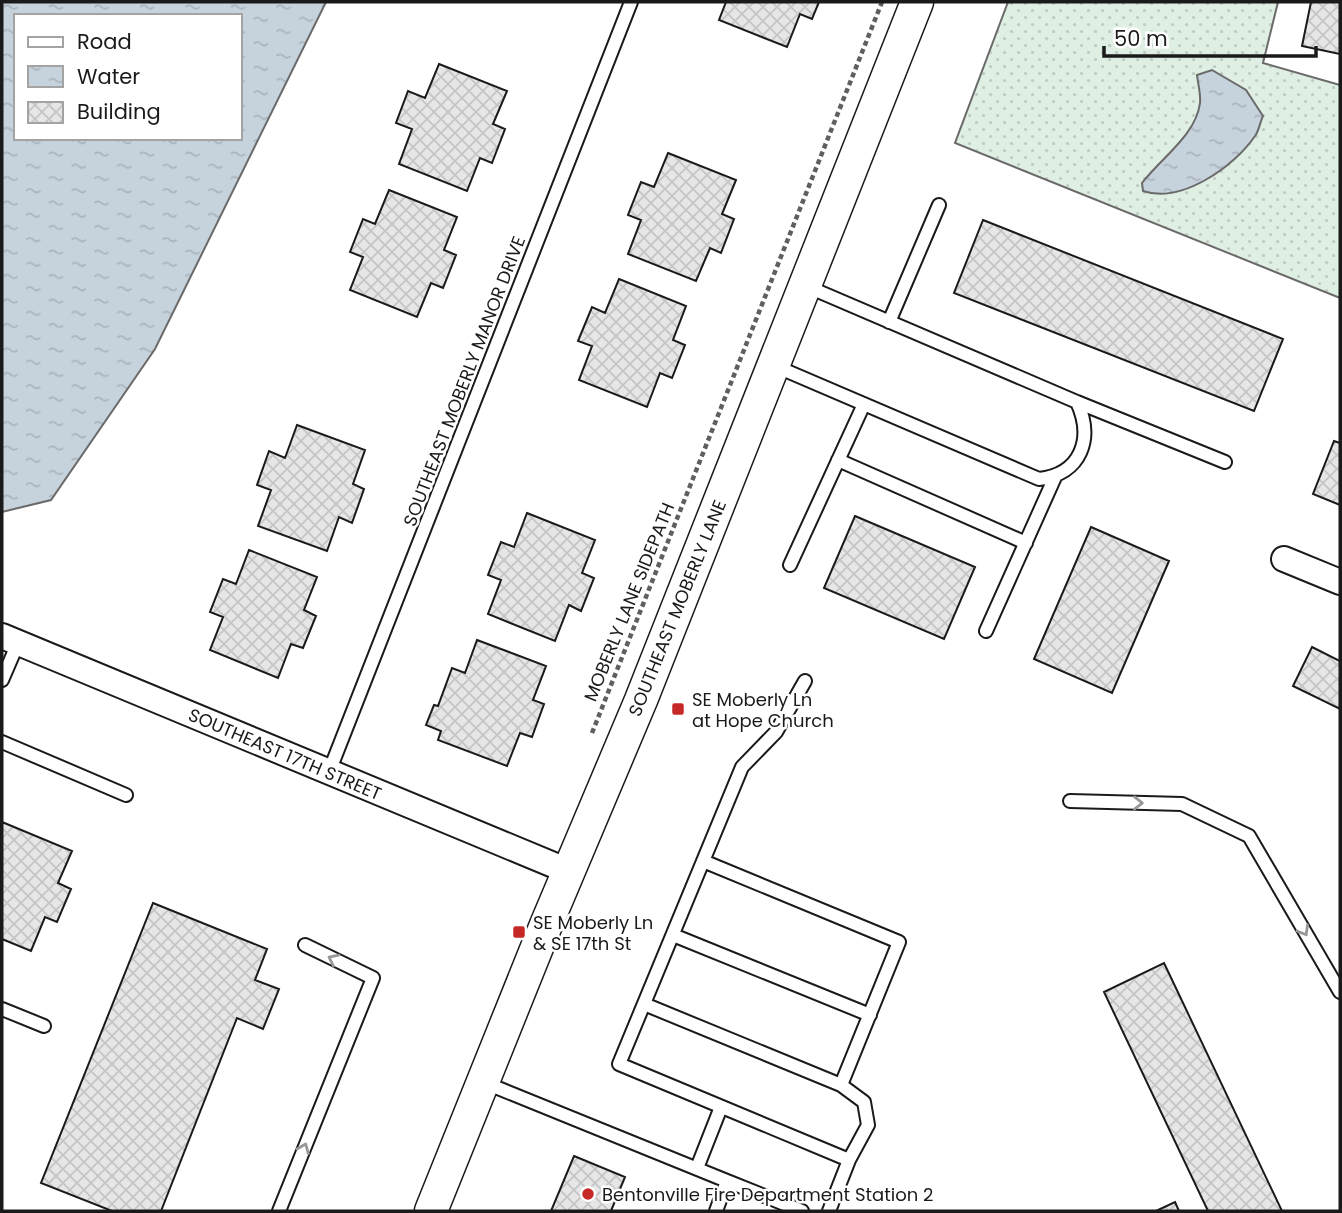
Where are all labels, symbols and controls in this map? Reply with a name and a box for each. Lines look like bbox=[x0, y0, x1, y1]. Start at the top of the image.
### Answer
legend bbox=[14, 14, 242, 140]
scale bar bbox=[1104, 14, 1316, 58]
text: 50 m bbox=[1114, 24, 1168, 53]
text: Road bbox=[77, 27, 132, 56]
text: Water bbox=[77, 62, 140, 91]
text: Building bbox=[77, 97, 161, 126]
street label: SOUTHEAST MOBERLY MANOR DRIVE bbox=[397, 232, 531, 530]
street label: SOUTHEAST MOBERLY LANE bbox=[622, 496, 732, 720]
street label: MOBERLY LANE SIDEPATH bbox=[578, 499, 680, 705]
place label: SE Moberly Ln at Hope Church bbox=[692, 687, 834, 733]
marker: SE Moberly Ln at Hope Church bbox=[670, 701, 686, 717]
street label: SOUTHEAST 17TH STREET bbox=[185, 702, 386, 806]
one-way arrow bbox=[1133, 795, 1144, 810]
place label: SE Moberly Ln & SE 17th St bbox=[533, 910, 653, 956]
one-way arrow bbox=[1296, 923, 1309, 936]
marker: SE Moberly Ln & SE 17th St bbox=[511, 924, 527, 940]
one-way arrow bbox=[328, 953, 340, 967]
one-way arrow bbox=[296, 1143, 310, 1155]
place label: Bentonville Fire Department Station 2 bbox=[602, 1182, 933, 1207]
marker: Bentonville Fire Department Station 2 bbox=[580, 1186, 596, 1202]

